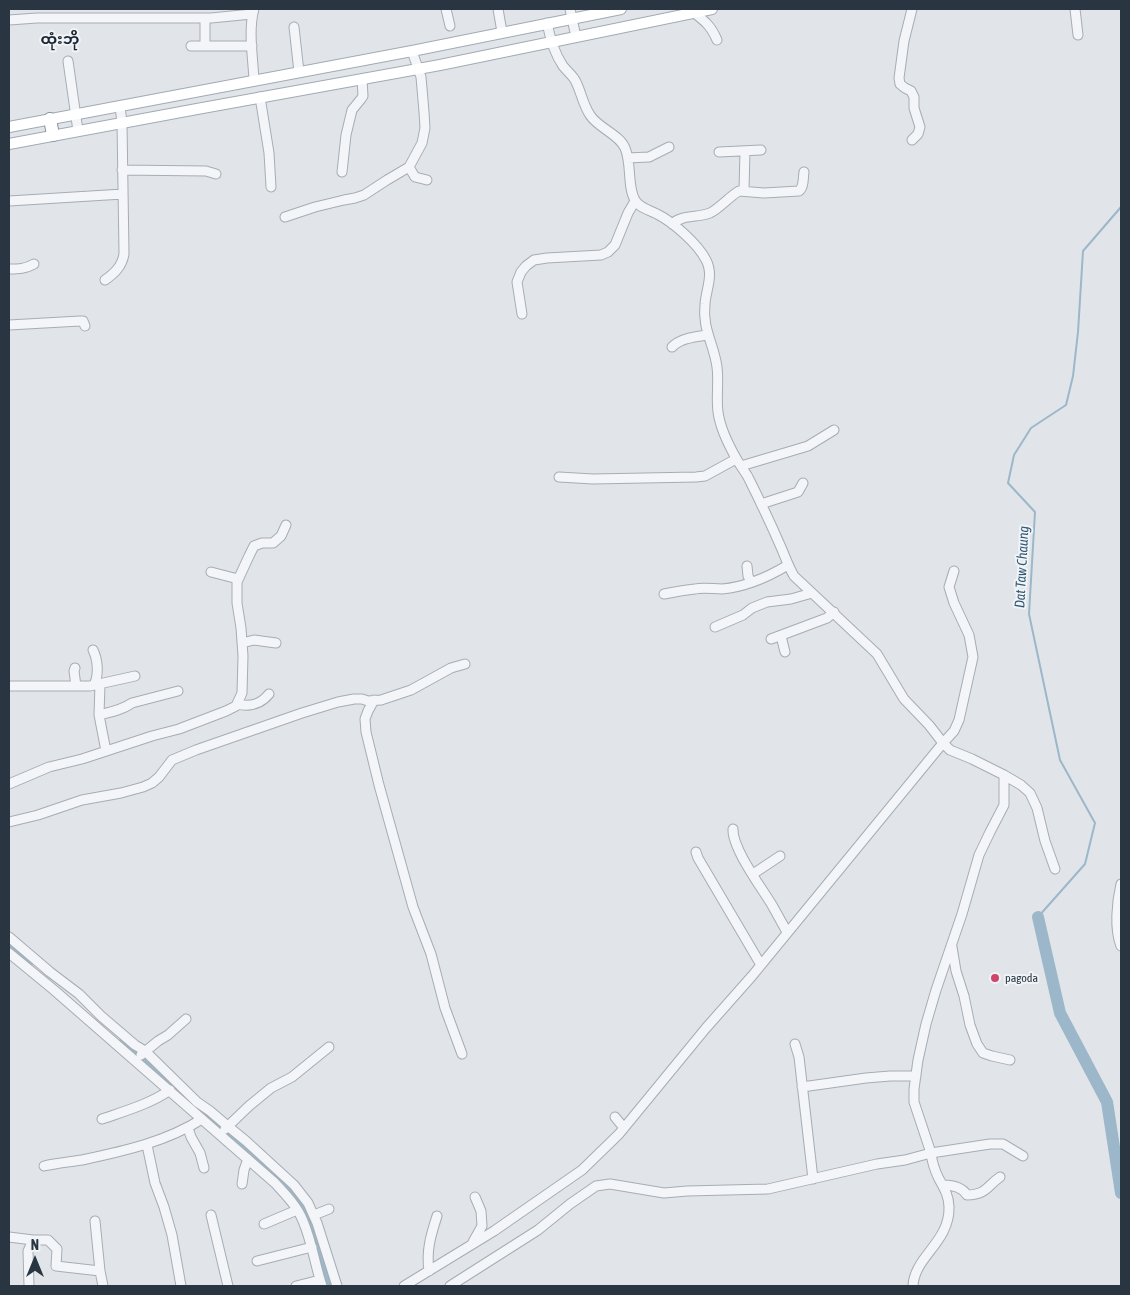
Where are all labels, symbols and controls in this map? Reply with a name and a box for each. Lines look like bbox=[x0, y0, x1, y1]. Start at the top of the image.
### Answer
district label: ထုံးဘို bbox=[40, 30, 80, 48]
water label: Dat Taw Chaung bbox=[1011, 526, 1033, 608]
place label: pagoda bbox=[1005, 971, 1038, 985]
marker: pagoda bbox=[989, 972, 1001, 984]
north arrow bbox=[10, 1235, 60, 1285]
text: N bbox=[31, 1237, 39, 1253]

